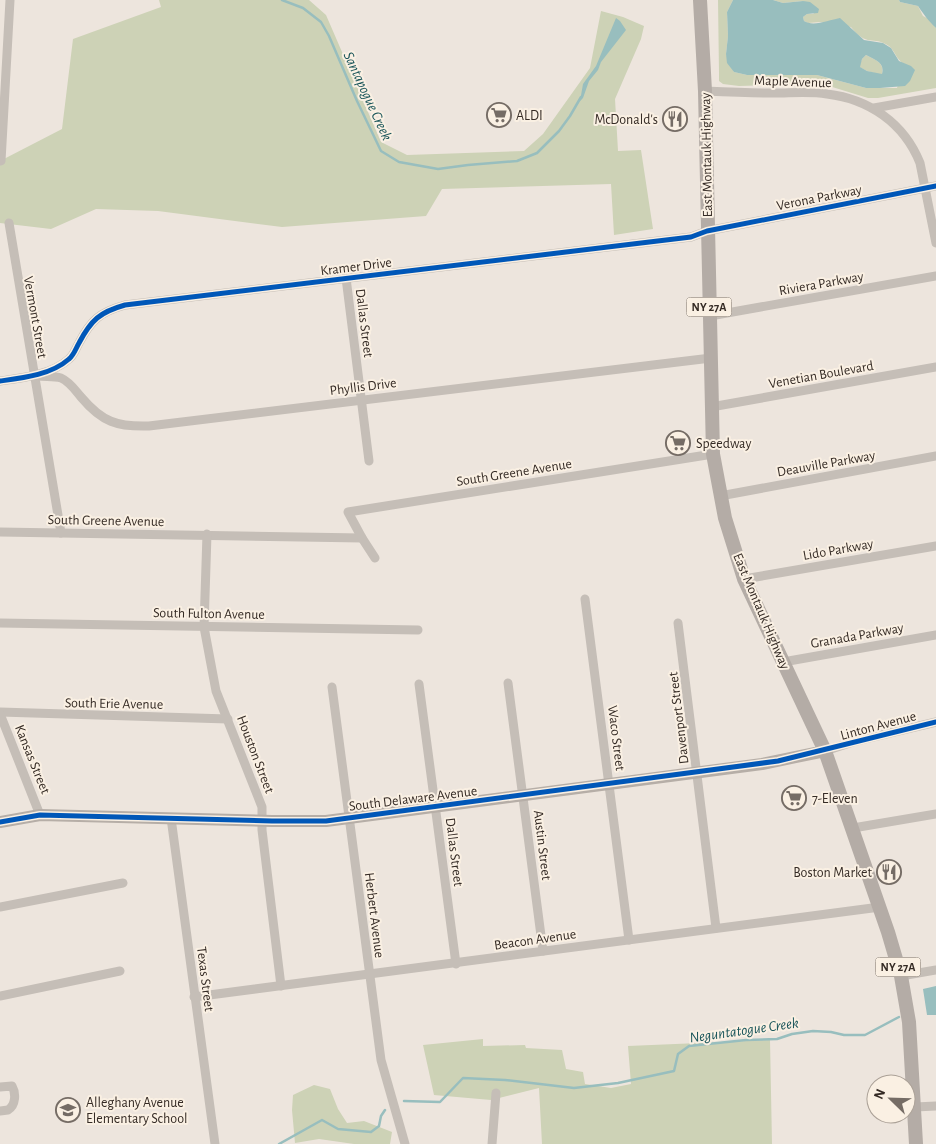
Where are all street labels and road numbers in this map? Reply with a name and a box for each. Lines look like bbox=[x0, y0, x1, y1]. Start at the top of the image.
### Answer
street label: Maple Avenue bbox=[754, 74, 832, 90]
street label: East Montauk Highway bbox=[699, 93, 715, 217]
street label: Verona Parkway bbox=[775, 183, 863, 213]
street label: Kramer Drive bbox=[320, 256, 393, 278]
street label: Riviera Parkway bbox=[778, 270, 865, 298]
street label: Vermont Street bbox=[21, 275, 49, 360]
street label: Dallas Street bbox=[353, 288, 375, 359]
road number: NY 27A bbox=[686, 298, 732, 316]
street label: Venetian Boulevard bbox=[768, 359, 875, 391]
street label: Phyllis Drive bbox=[329, 376, 397, 398]
street label: Deauville Parkway bbox=[776, 448, 876, 480]
street label: South Greene Avenue bbox=[455, 457, 573, 489]
street label: South Greene Avenue bbox=[48, 513, 164, 529]
street label: Lido Parkway bbox=[802, 537, 875, 563]
street label: East Montauk Highway bbox=[730, 551, 792, 672]
street label: South Fulton Avenue bbox=[153, 606, 265, 622]
street label: Granada Parkway bbox=[810, 621, 905, 651]
street label: Davenport Street bbox=[666, 670, 692, 765]
street label: South Erie Avenue bbox=[65, 696, 163, 712]
street label: Waco Street bbox=[605, 705, 627, 772]
street label: Linton Avenue bbox=[839, 709, 918, 743]
street label: Houston Street bbox=[234, 714, 276, 796]
street label: Kansas Street bbox=[12, 723, 52, 796]
street label: South Delaware Avenue bbox=[348, 784, 478, 814]
street label: Austin Street bbox=[531, 809, 553, 881]
street label: Dallas Street bbox=[443, 817, 465, 888]
street label: Herbert Avenue bbox=[362, 872, 386, 959]
street label: Beacon Avenue bbox=[493, 927, 577, 953]
street label: Texas Street bbox=[194, 946, 216, 1013]
road number: NY 27A bbox=[876, 958, 920, 976]

